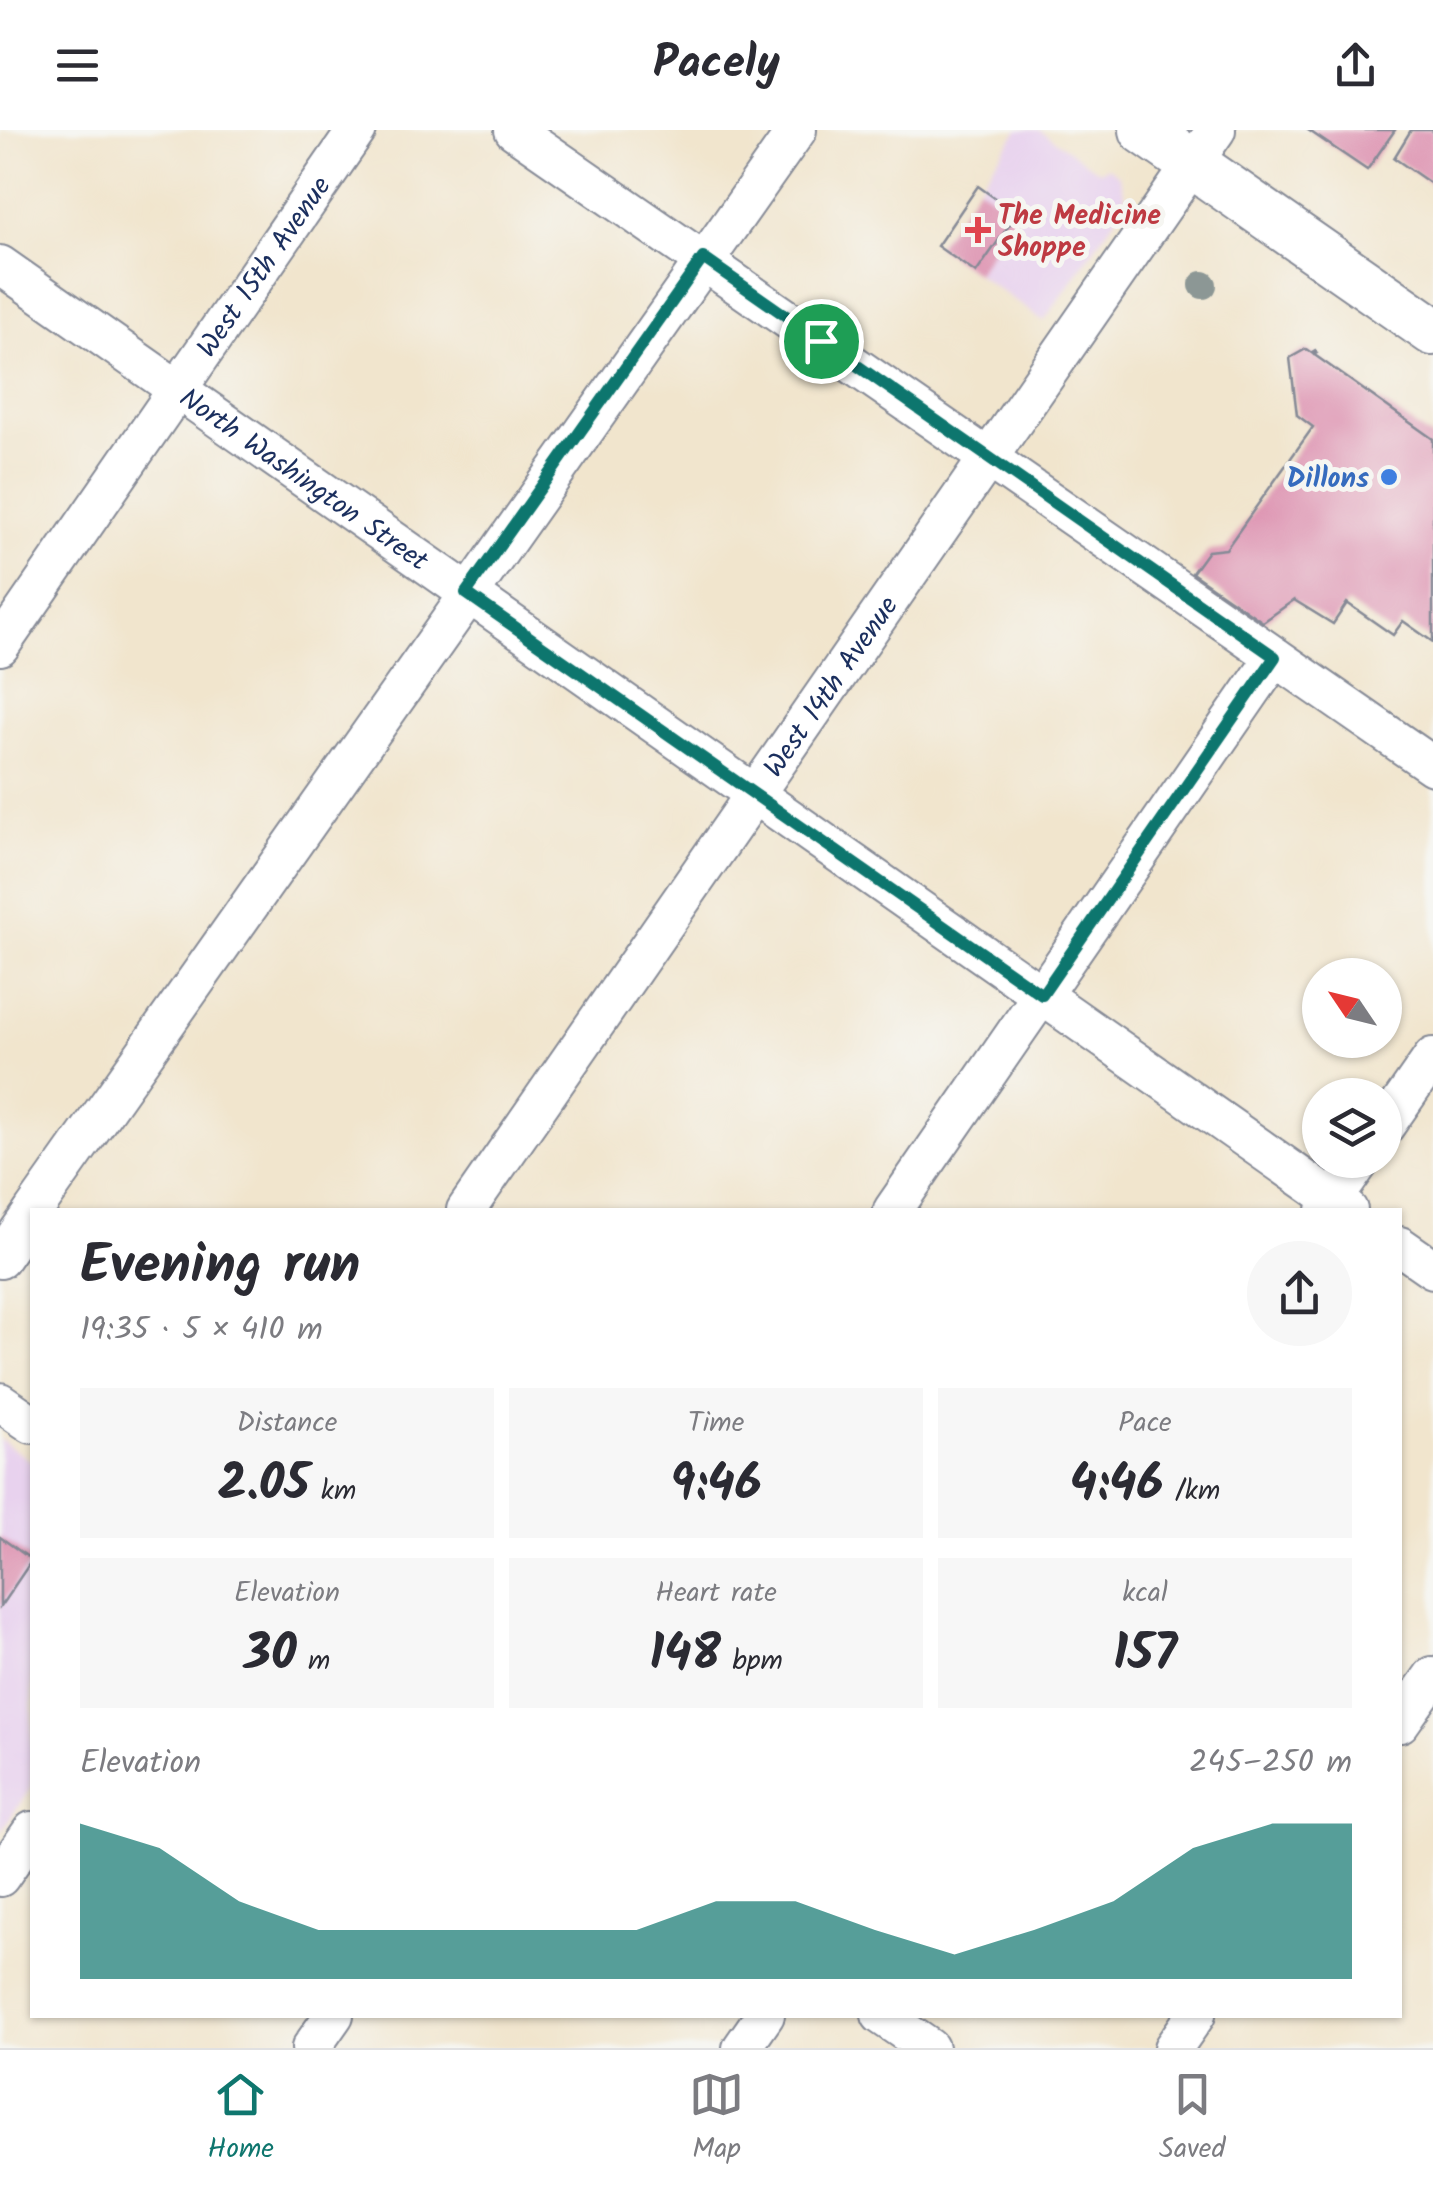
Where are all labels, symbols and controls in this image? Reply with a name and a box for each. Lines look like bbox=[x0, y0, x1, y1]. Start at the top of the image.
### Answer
text: Pacely bbox=[653, 29, 780, 101]
icon: menu bbox=[50, 38, 105, 93]
icon: share bbox=[1328, 38, 1383, 93]
street label: West 15th Avenue bbox=[186, 167, 344, 367]
place label: The Medicine Shoppe bbox=[998, 194, 1161, 271]
marker: The Medicine Shoppe bbox=[967, 219, 989, 241]
pin bbox=[779, 299, 864, 384]
icon: arrive bbox=[794, 314, 849, 369]
street label: North Washington Street bbox=[169, 377, 438, 585]
place label: Dillons bbox=[1287, 457, 1369, 502]
marker: Dillons bbox=[1378, 466, 1400, 488]
street label: West 14th Avenue bbox=[753, 587, 911, 787]
north arrow bbox=[1302, 958, 1402, 1058]
map controls bbox=[1302, 958, 1402, 1178]
button: layers bbox=[1302, 1078, 1402, 1178]
text: Evening run bbox=[80, 1224, 360, 1311]
button: share bbox=[1247, 1241, 1352, 1346]
text: 19:35 · 5 × 410 m bbox=[80, 1305, 323, 1356]
text: Distance bbox=[237, 1401, 337, 1446]
text: Time bbox=[688, 1401, 744, 1446]
text: Pace bbox=[1118, 1401, 1172, 1446]
text: 2.05 bbox=[218, 1446, 310, 1526]
text: 9:46 bbox=[670, 1446, 762, 1526]
text: 4:46 bbox=[1070, 1446, 1164, 1526]
text: km bbox=[310, 1469, 356, 1514]
text: /km bbox=[1164, 1469, 1220, 1514]
text: Elevation bbox=[234, 1571, 340, 1616]
text: Heart rate bbox=[655, 1571, 777, 1616]
text: kcal bbox=[1122, 1571, 1168, 1616]
text: 30 bbox=[244, 1616, 297, 1696]
text: 148 bbox=[649, 1616, 721, 1696]
text: 157 bbox=[1113, 1616, 1177, 1696]
text: m bbox=[297, 1639, 330, 1684]
text: bpm bbox=[721, 1639, 783, 1684]
text: Elevation bbox=[80, 1738, 201, 1789]
text: 245–250 m bbox=[1189, 1738, 1352, 1789]
tab: Home bbox=[208, 2067, 274, 2172]
tab: Map bbox=[689, 2067, 744, 2172]
tab: Saved bbox=[1159, 2067, 1225, 2172]

